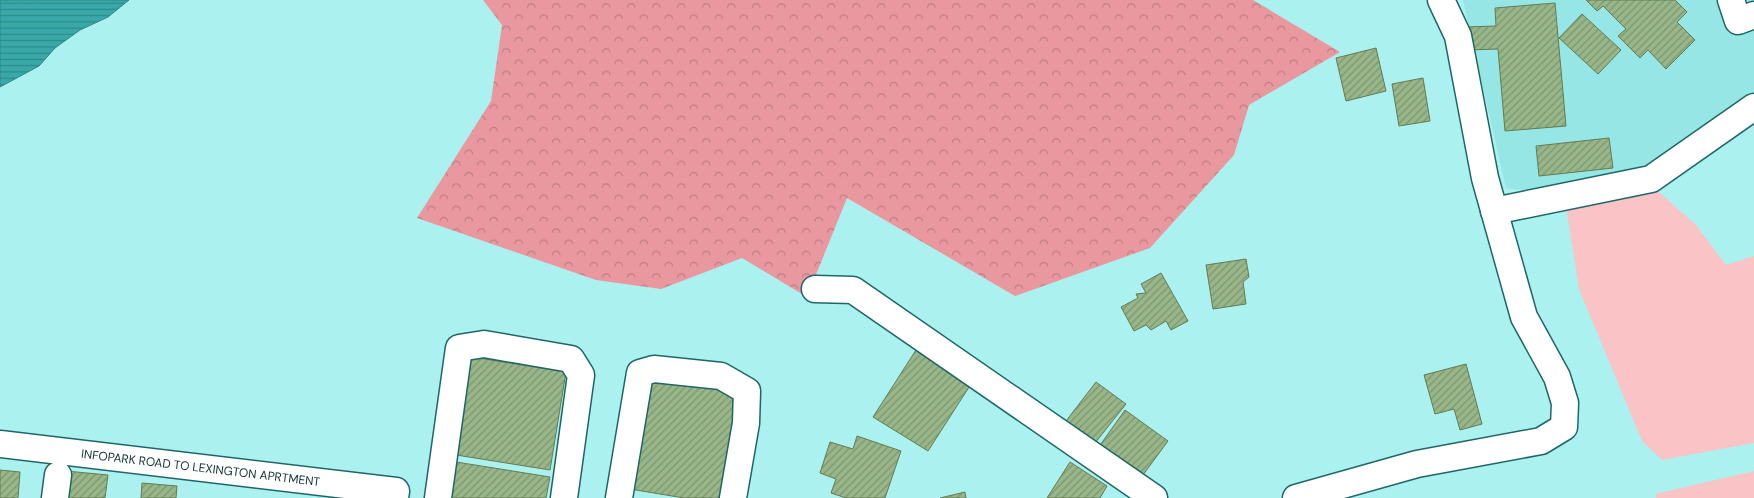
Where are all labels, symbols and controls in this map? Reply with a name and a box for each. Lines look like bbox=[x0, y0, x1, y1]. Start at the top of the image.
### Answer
street label: INFOPARK ROAD TO LEXINGTON APRTMENT bbox=[80, 446, 321, 490]

